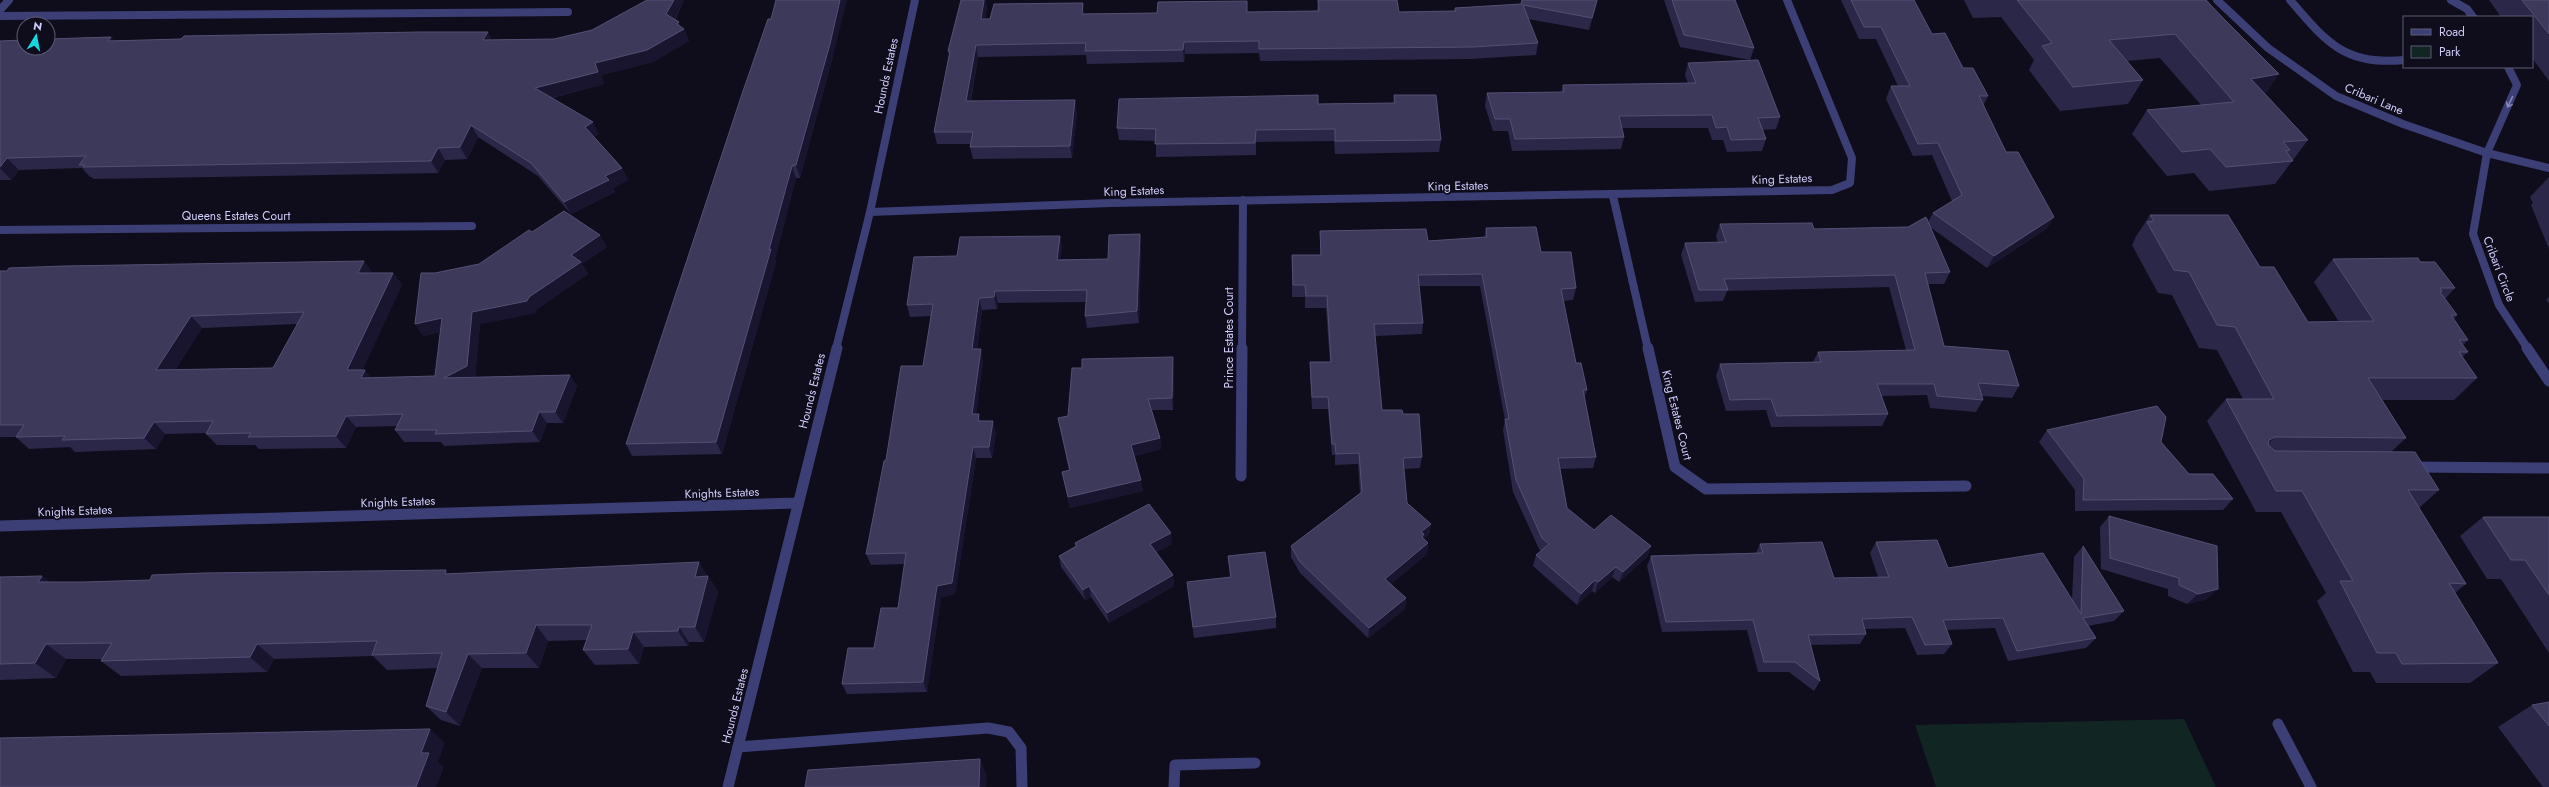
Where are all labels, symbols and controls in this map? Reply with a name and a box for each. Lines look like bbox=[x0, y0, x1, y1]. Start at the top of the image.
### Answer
north arrow bbox=[16, 16, 56, 56]
legend bbox=[2403, 16, 2533, 68]
text: N bbox=[32, 18, 43, 35]
text: Road bbox=[2439, 23, 2465, 41]
street label: Hounds Estates bbox=[869, 36, 903, 116]
text: Park bbox=[2439, 43, 2461, 61]
street label: Cribari Lane bbox=[2342, 78, 2406, 120]
one-way arrow bbox=[2506, 96, 2513, 108]
street label: King Estates bbox=[1751, 169, 1813, 189]
street label: King Estates bbox=[1428, 176, 1489, 196]
street label: King Estates bbox=[1103, 181, 1165, 201]
street label: Queens Estates Court bbox=[182, 207, 290, 225]
street label: Cribari Circle bbox=[2478, 234, 2520, 304]
street label: Prince Estates Court bbox=[1220, 287, 1238, 389]
street label: Hounds Estates bbox=[794, 351, 830, 431]
street label: King Estates Court bbox=[1657, 368, 1697, 462]
street label: Knights Estates bbox=[684, 483, 760, 503]
street label: Knights Estates bbox=[360, 492, 436, 512]
street label: Knights Estates bbox=[37, 501, 113, 521]
street label: Hounds Estates bbox=[717, 666, 753, 746]

